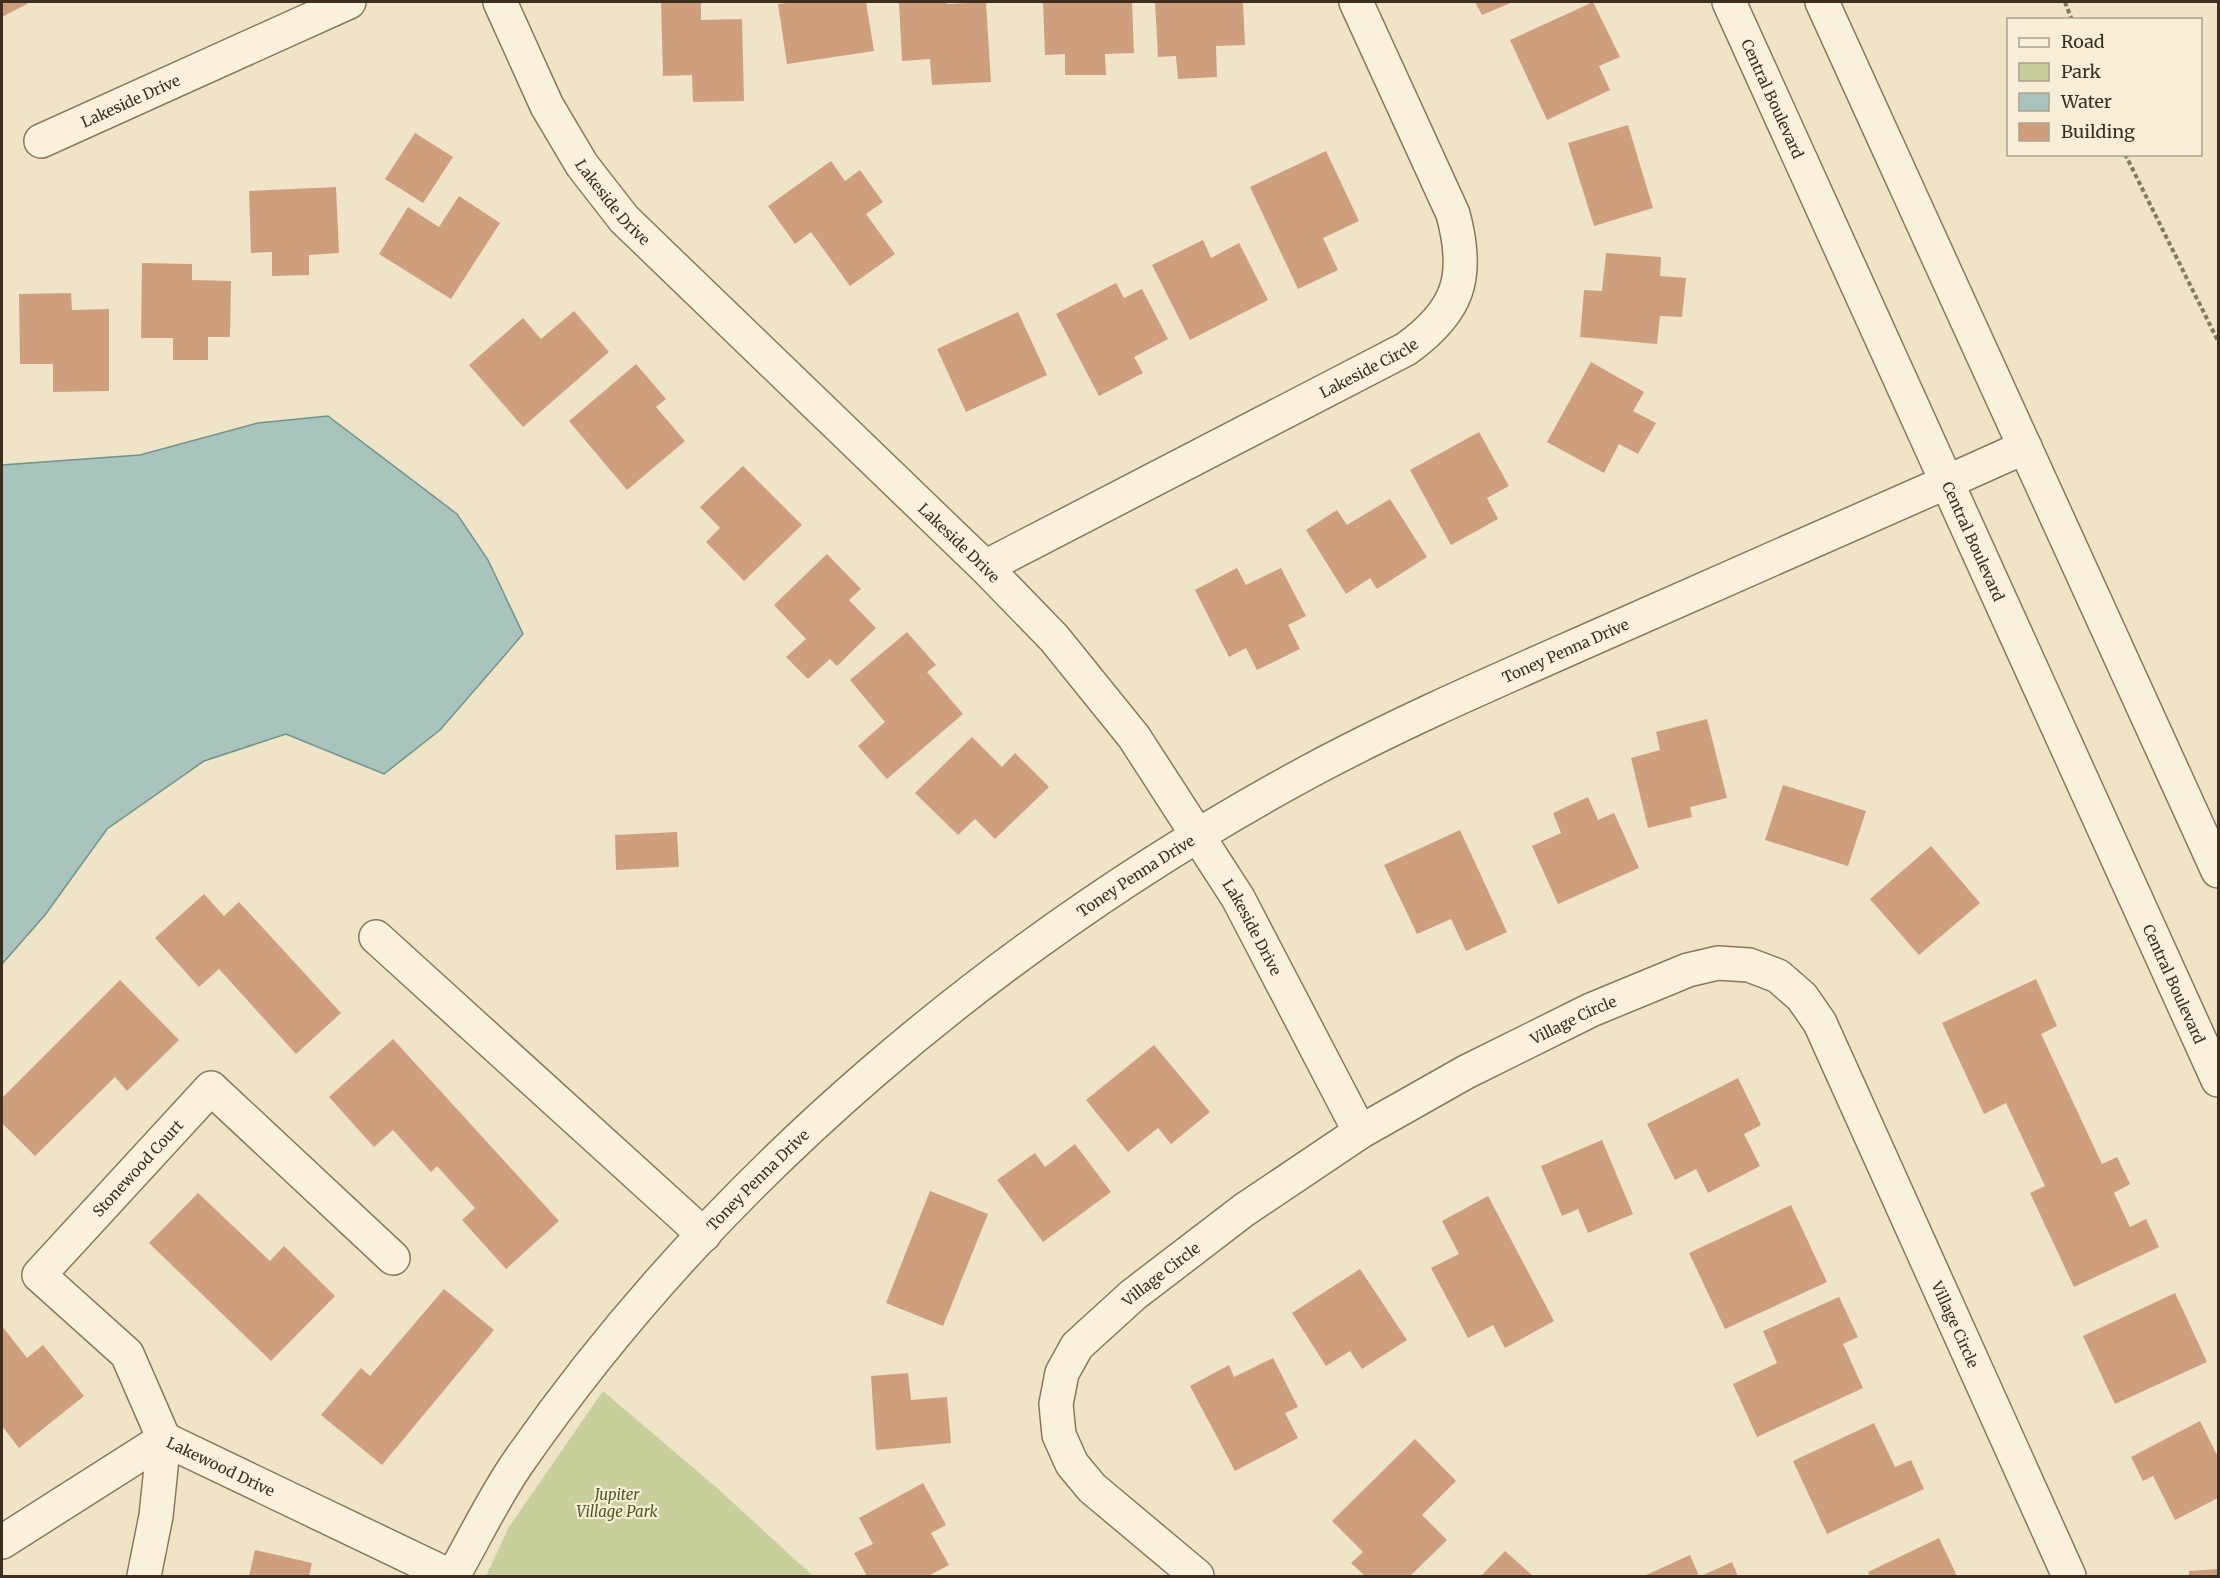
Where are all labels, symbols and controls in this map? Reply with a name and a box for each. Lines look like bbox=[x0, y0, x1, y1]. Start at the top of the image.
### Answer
legend bbox=[2007, 18, 2202, 156]
text: Road bbox=[2061, 30, 2105, 53]
street label: Central Boulevard bbox=[1737, 36, 1808, 161]
text: Park bbox=[2061, 60, 2102, 83]
street label: Lakeside Drive bbox=[78, 70, 183, 131]
text: Water bbox=[2060, 90, 2112, 113]
text: Building bbox=[2061, 120, 2135, 143]
street label: Lakeside Drive bbox=[571, 156, 655, 249]
street label: Lakeside Circle bbox=[1316, 334, 1422, 402]
street label: Central Boulevard bbox=[1938, 478, 2009, 604]
street label: Lakeside Drive bbox=[914, 499, 1004, 586]
street label: Toney Penna Drive bbox=[1499, 614, 1632, 687]
street label: Toney Penna Drive bbox=[1073, 830, 1198, 921]
street label: Lakeside Drive bbox=[1219, 875, 1286, 979]
street label: Central Boulevard bbox=[2139, 921, 2210, 1046]
street label: Village Circle bbox=[1526, 991, 1619, 1049]
street label: Stonewood Court bbox=[88, 1115, 187, 1220]
street label: Toney Penna Drive bbox=[702, 1125, 813, 1234]
street label: Village Circle bbox=[1117, 1238, 1203, 1311]
street label: Village Circle bbox=[1927, 1277, 1984, 1371]
street label: Lakewood Drive bbox=[164, 1432, 278, 1500]
park label: Jupiter Village Park bbox=[576, 1485, 658, 1521]

